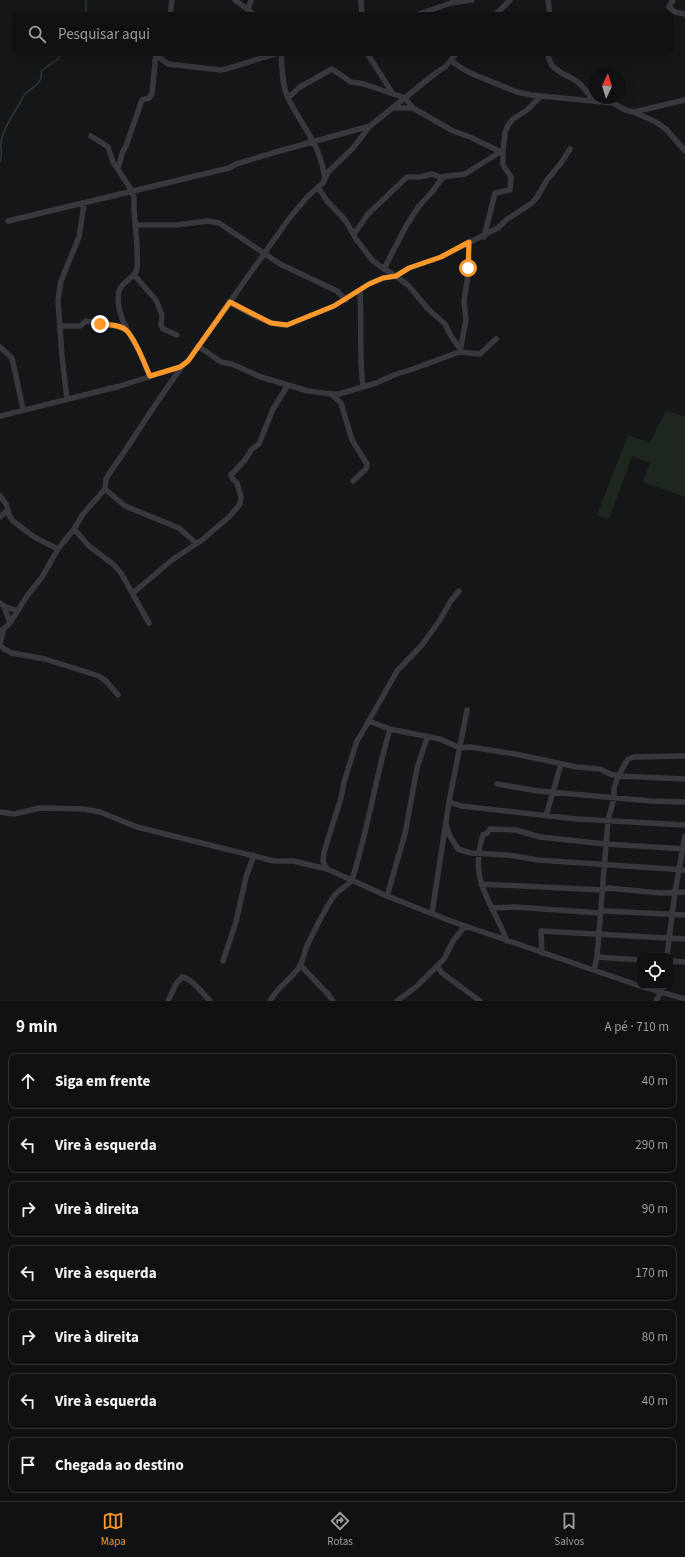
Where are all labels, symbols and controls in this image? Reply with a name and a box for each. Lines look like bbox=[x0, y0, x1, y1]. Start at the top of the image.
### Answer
search box bbox=[12, 12, 673, 56]
icon: search bbox=[26, 23, 48, 45]
text: Pesquisar aqui bbox=[58, 24, 150, 45]
north arrow bbox=[589, 68, 625, 104]
route start bbox=[459, 259, 477, 277]
route end bbox=[91, 315, 109, 333]
map controls bbox=[637, 953, 673, 989]
button: locate bbox=[637, 953, 673, 989]
text: 9 min bbox=[16, 1015, 57, 1039]
text: A pé · 710 m bbox=[604, 1018, 669, 1036]
icon: ahead bbox=[17, 1070, 39, 1092]
text: Siga em frente bbox=[55, 1071, 150, 1092]
text: 40 m bbox=[642, 1072, 668, 1090]
icon: left bbox=[17, 1134, 39, 1156]
text: Vire à esquerda bbox=[55, 1135, 157, 1156]
text: 290 m bbox=[635, 1136, 668, 1154]
icon: right bbox=[17, 1198, 39, 1220]
text: Vire à direita bbox=[55, 1199, 139, 1220]
text: 90 m bbox=[642, 1200, 668, 1218]
icon: left bbox=[17, 1262, 39, 1284]
text: Vire à esquerda bbox=[55, 1263, 157, 1284]
text: 170 m bbox=[635, 1264, 668, 1282]
icon: right bbox=[17, 1326, 39, 1348]
text: Vire à direita bbox=[55, 1327, 139, 1348]
text: 80 m bbox=[642, 1328, 668, 1346]
icon: left bbox=[17, 1390, 39, 1412]
text: Vire à esquerda bbox=[55, 1391, 157, 1412]
text: 40 m bbox=[642, 1392, 668, 1410]
icon: arrive bbox=[17, 1454, 39, 1476]
text: Chegada ao destino bbox=[55, 1455, 184, 1476]
tab: Mapa bbox=[101, 1510, 126, 1549]
tab: Rotas bbox=[327, 1510, 353, 1549]
tab: Salvos bbox=[554, 1510, 584, 1549]

